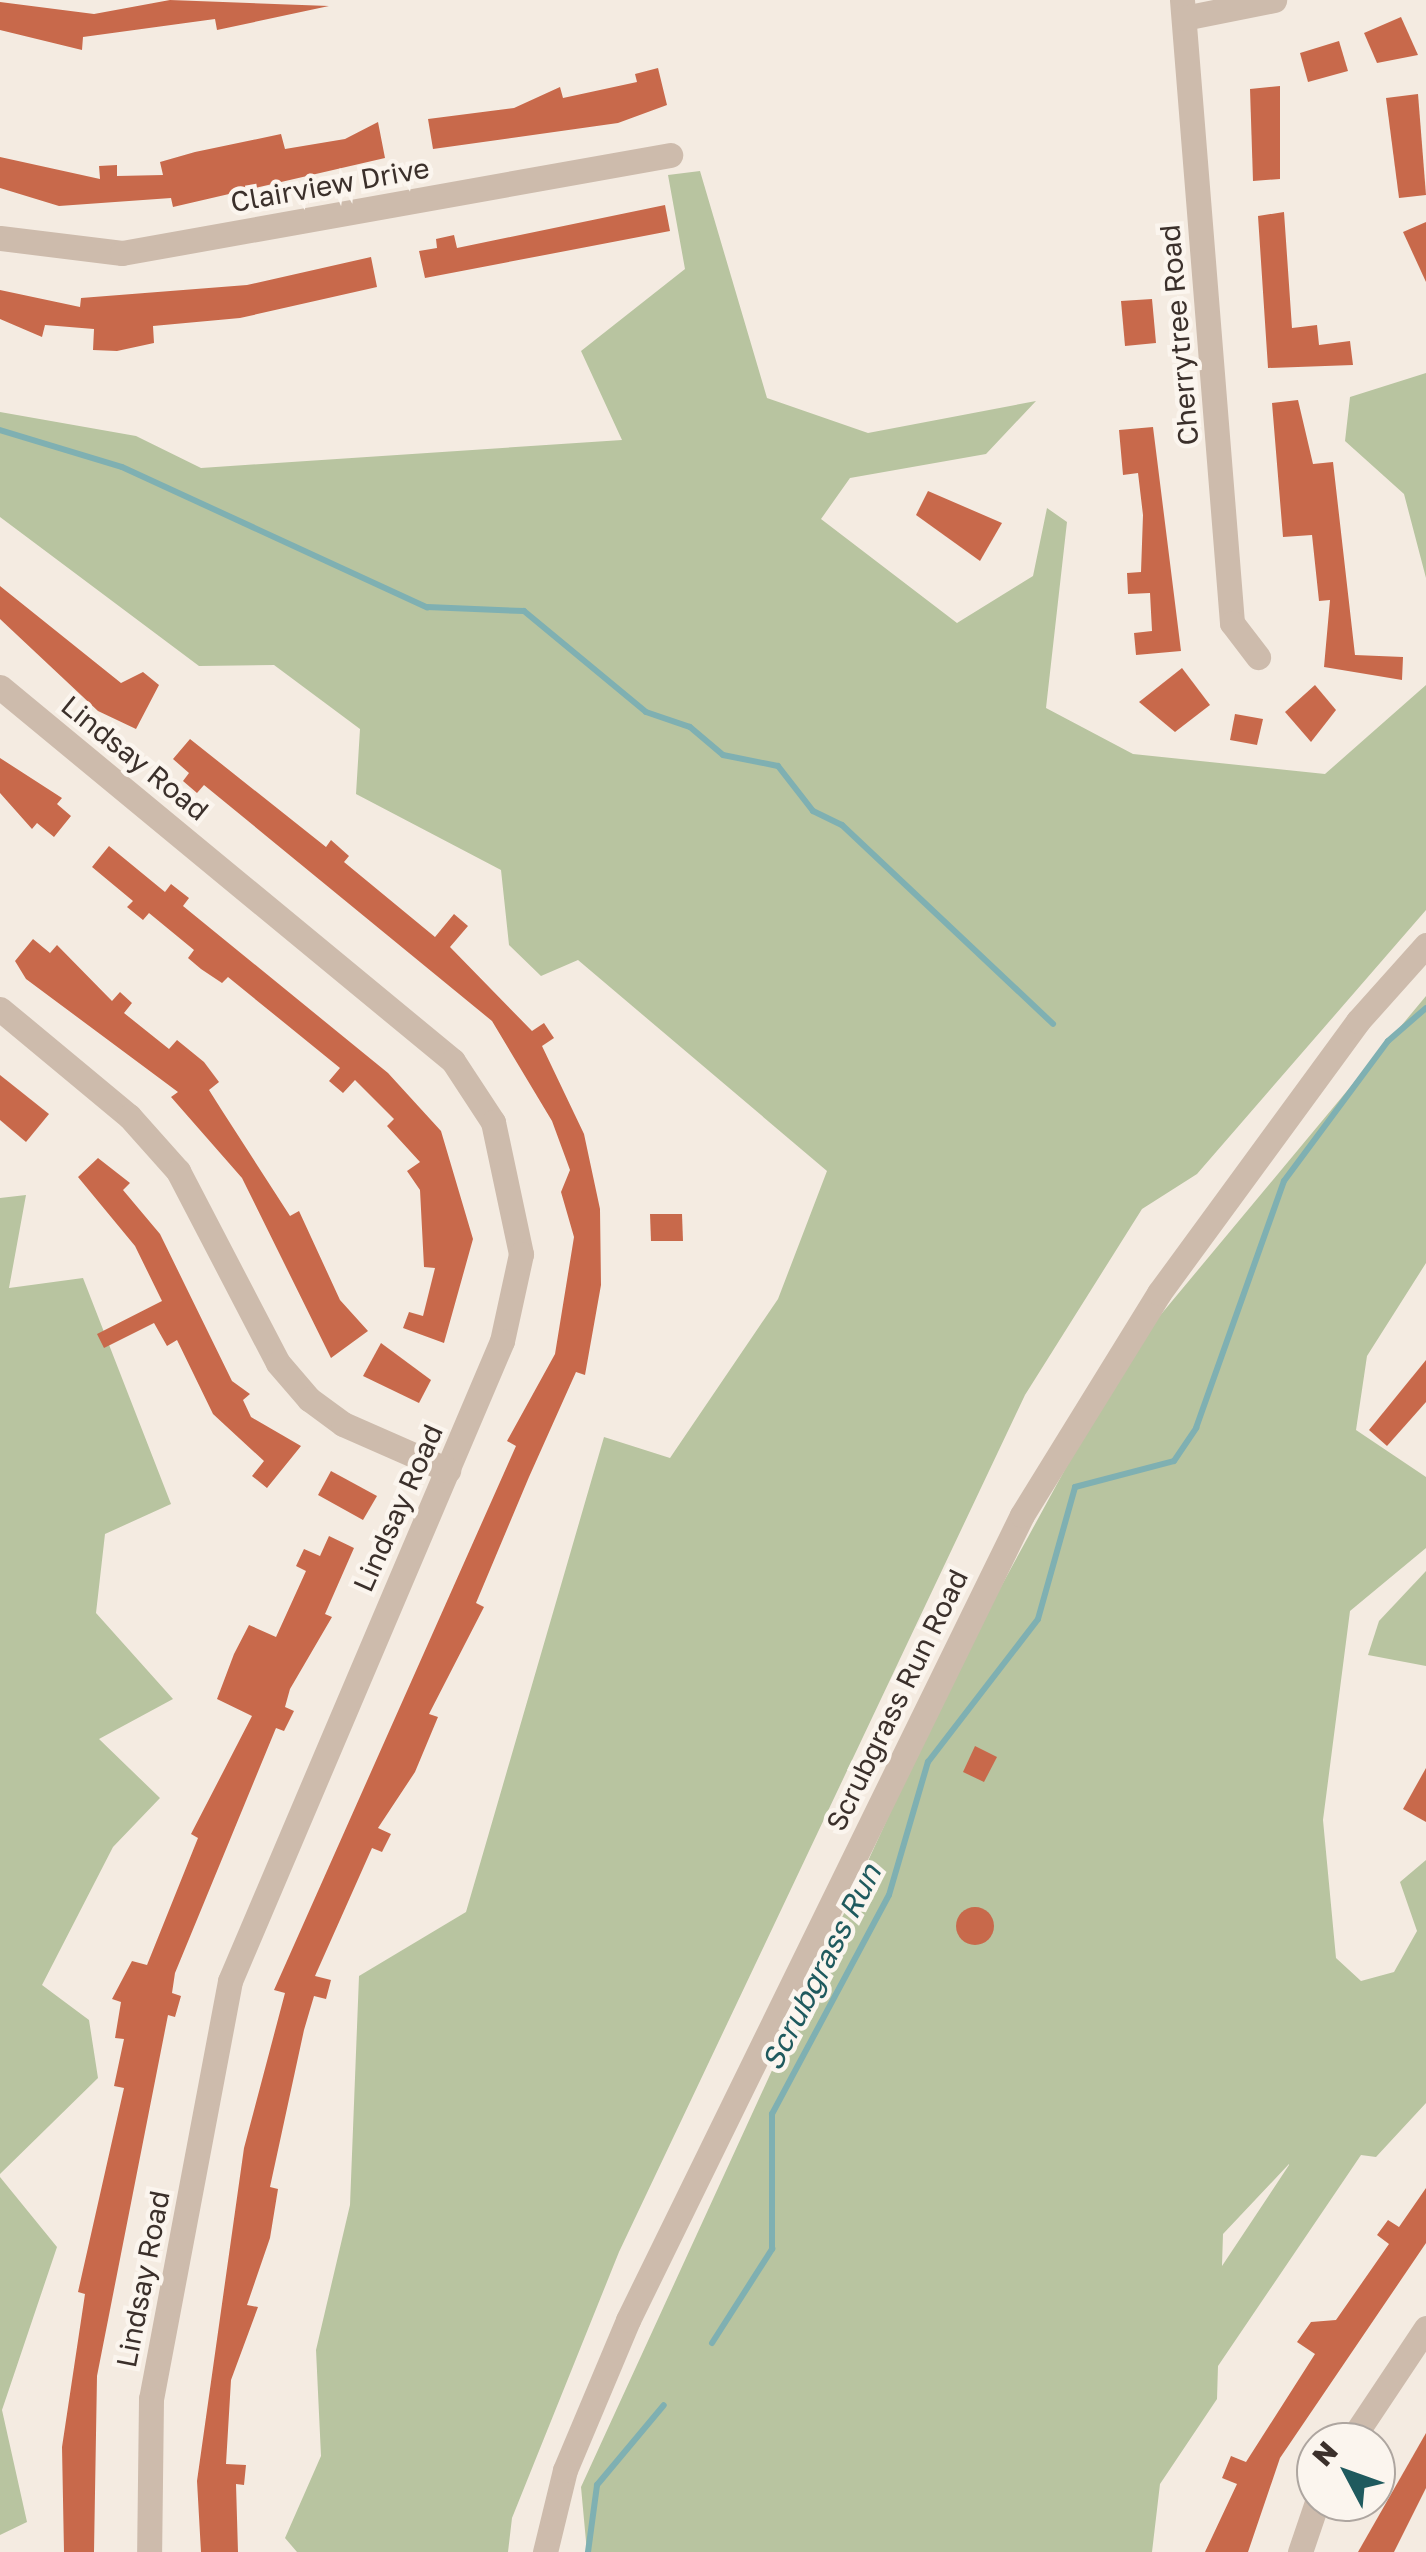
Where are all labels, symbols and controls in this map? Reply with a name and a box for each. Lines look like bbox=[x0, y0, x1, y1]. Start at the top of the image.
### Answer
street label: Clairview Drive bbox=[228, 151, 432, 219]
street label: Cherrytree Road bbox=[1153, 223, 1205, 447]
street label: Lindsay Road bbox=[55, 689, 215, 827]
street label: Lindsay Road bbox=[346, 1419, 450, 1597]
street label: Scrubgrass Run Road bbox=[819, 1564, 975, 1836]
water label: Scrubgrass Run bbox=[754, 1858, 888, 2076]
street label: Lindsay Road bbox=[109, 2188, 177, 2370]
north arrow bbox=[1296, 2422, 1396, 2522]
text: N bbox=[1305, 2434, 1344, 2472]

